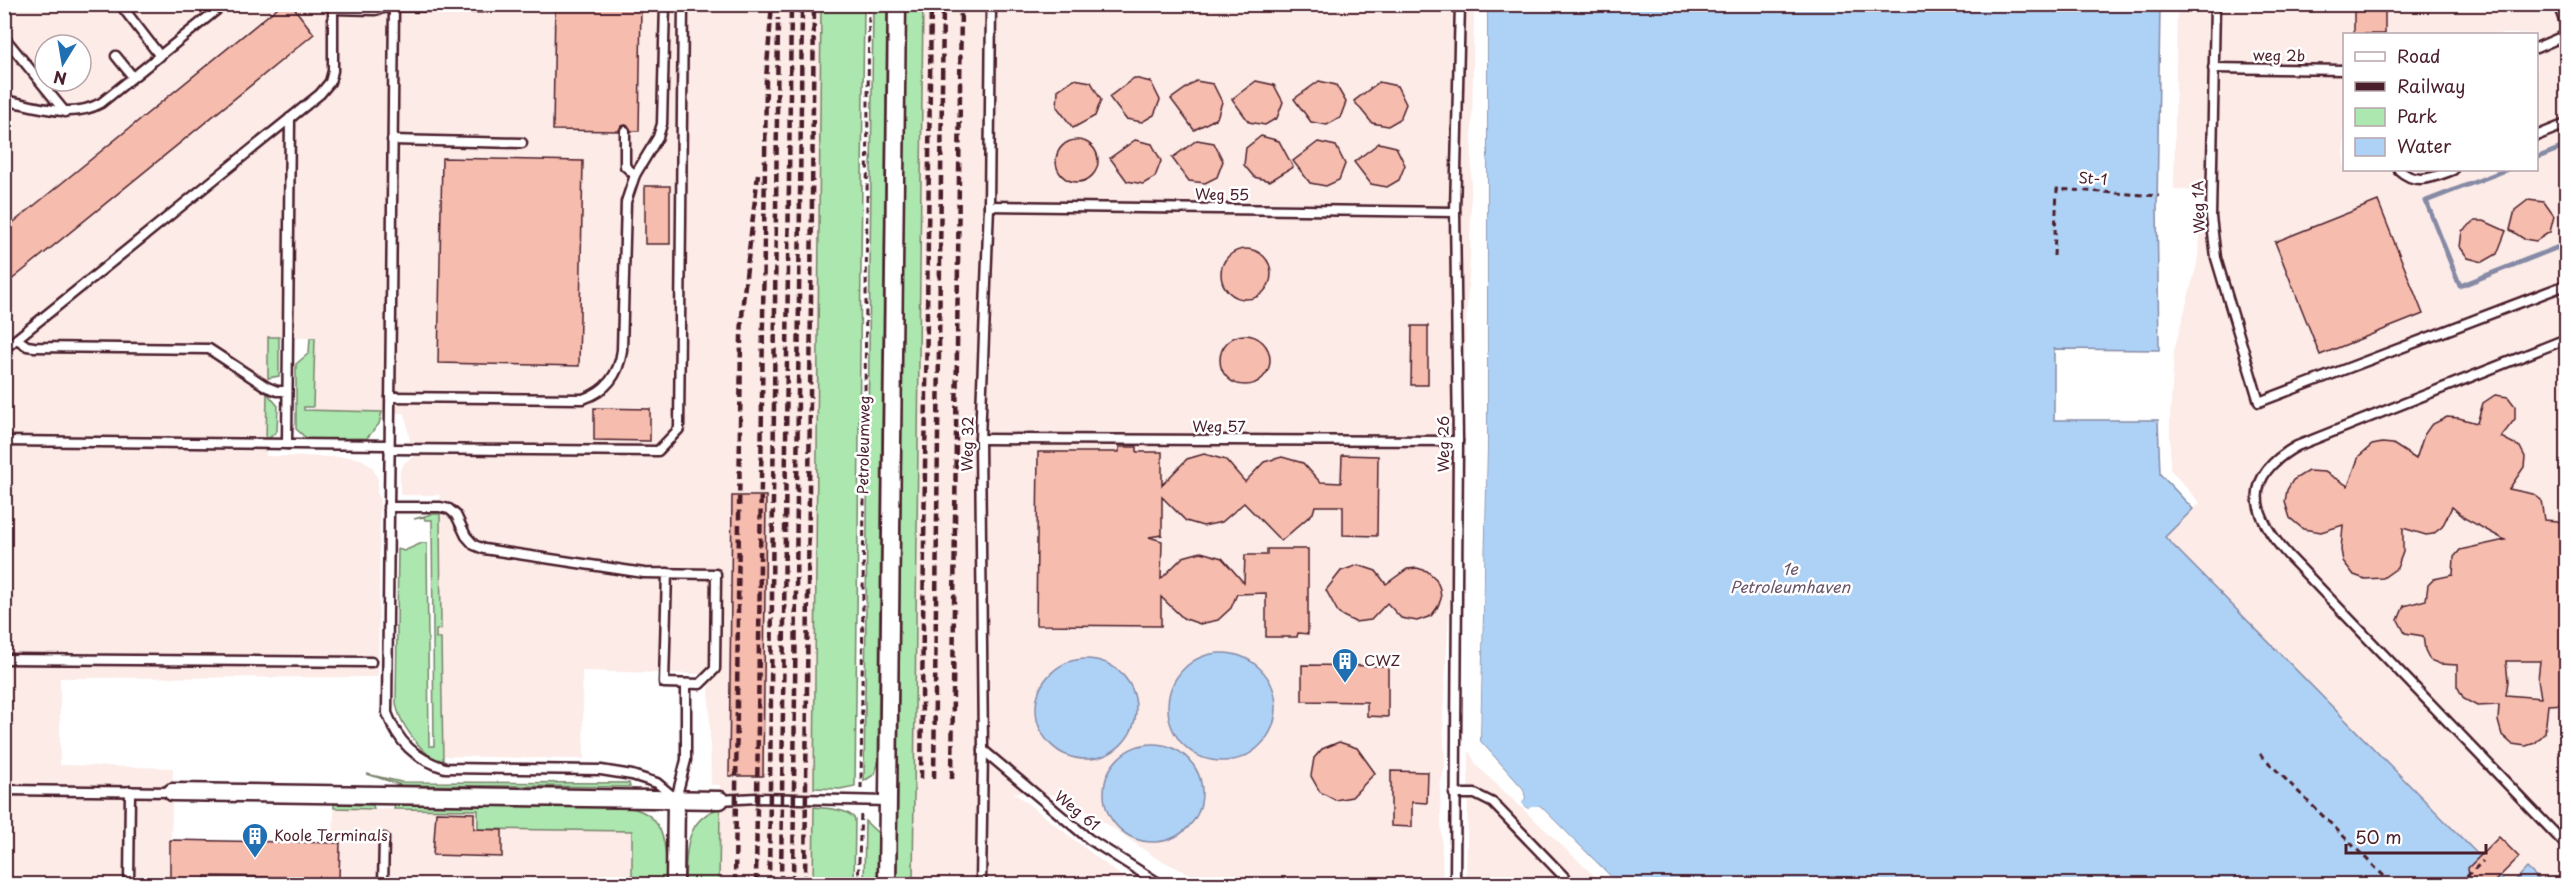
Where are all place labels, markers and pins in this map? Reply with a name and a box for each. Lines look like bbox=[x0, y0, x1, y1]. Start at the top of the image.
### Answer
building icon: CWZ bbox=[1330, 646, 1360, 684]
place label: CWZ bbox=[1364, 648, 1400, 671]
building icon: Koole Terminals bbox=[240, 821, 270, 859]
place label: Koole Terminals bbox=[274, 823, 388, 846]

